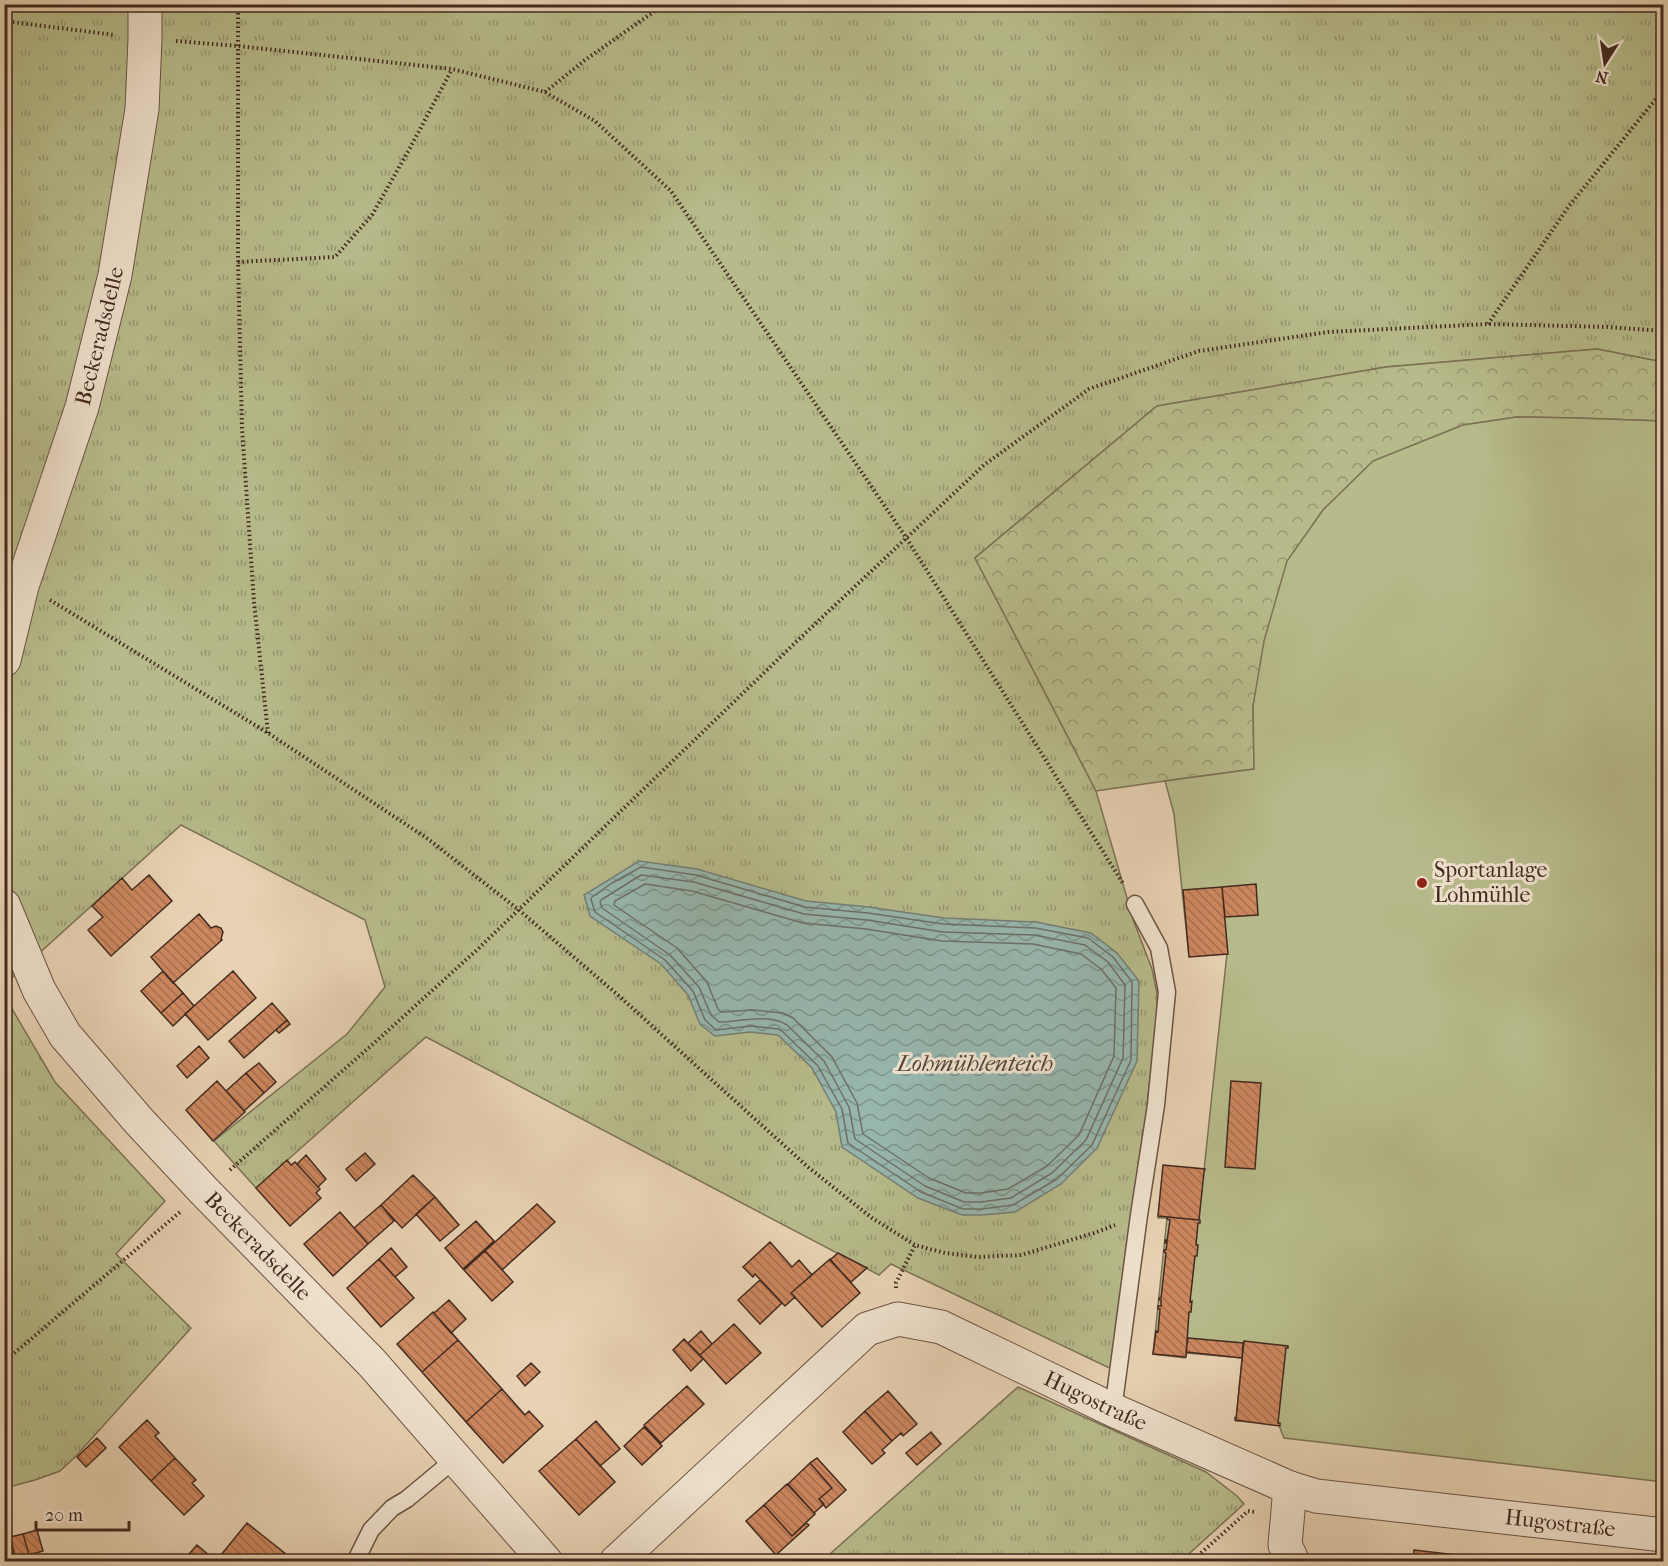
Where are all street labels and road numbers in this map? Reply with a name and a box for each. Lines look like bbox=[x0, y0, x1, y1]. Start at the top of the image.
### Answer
street label: Beckeradsdelle bbox=[70, 265, 129, 408]
street label: Beckeradsdelle bbox=[199, 1186, 317, 1306]
street label: Hugostraße bbox=[1040, 1366, 1151, 1436]
street label: Hugostraße bbox=[1503, 1504, 1617, 1542]

